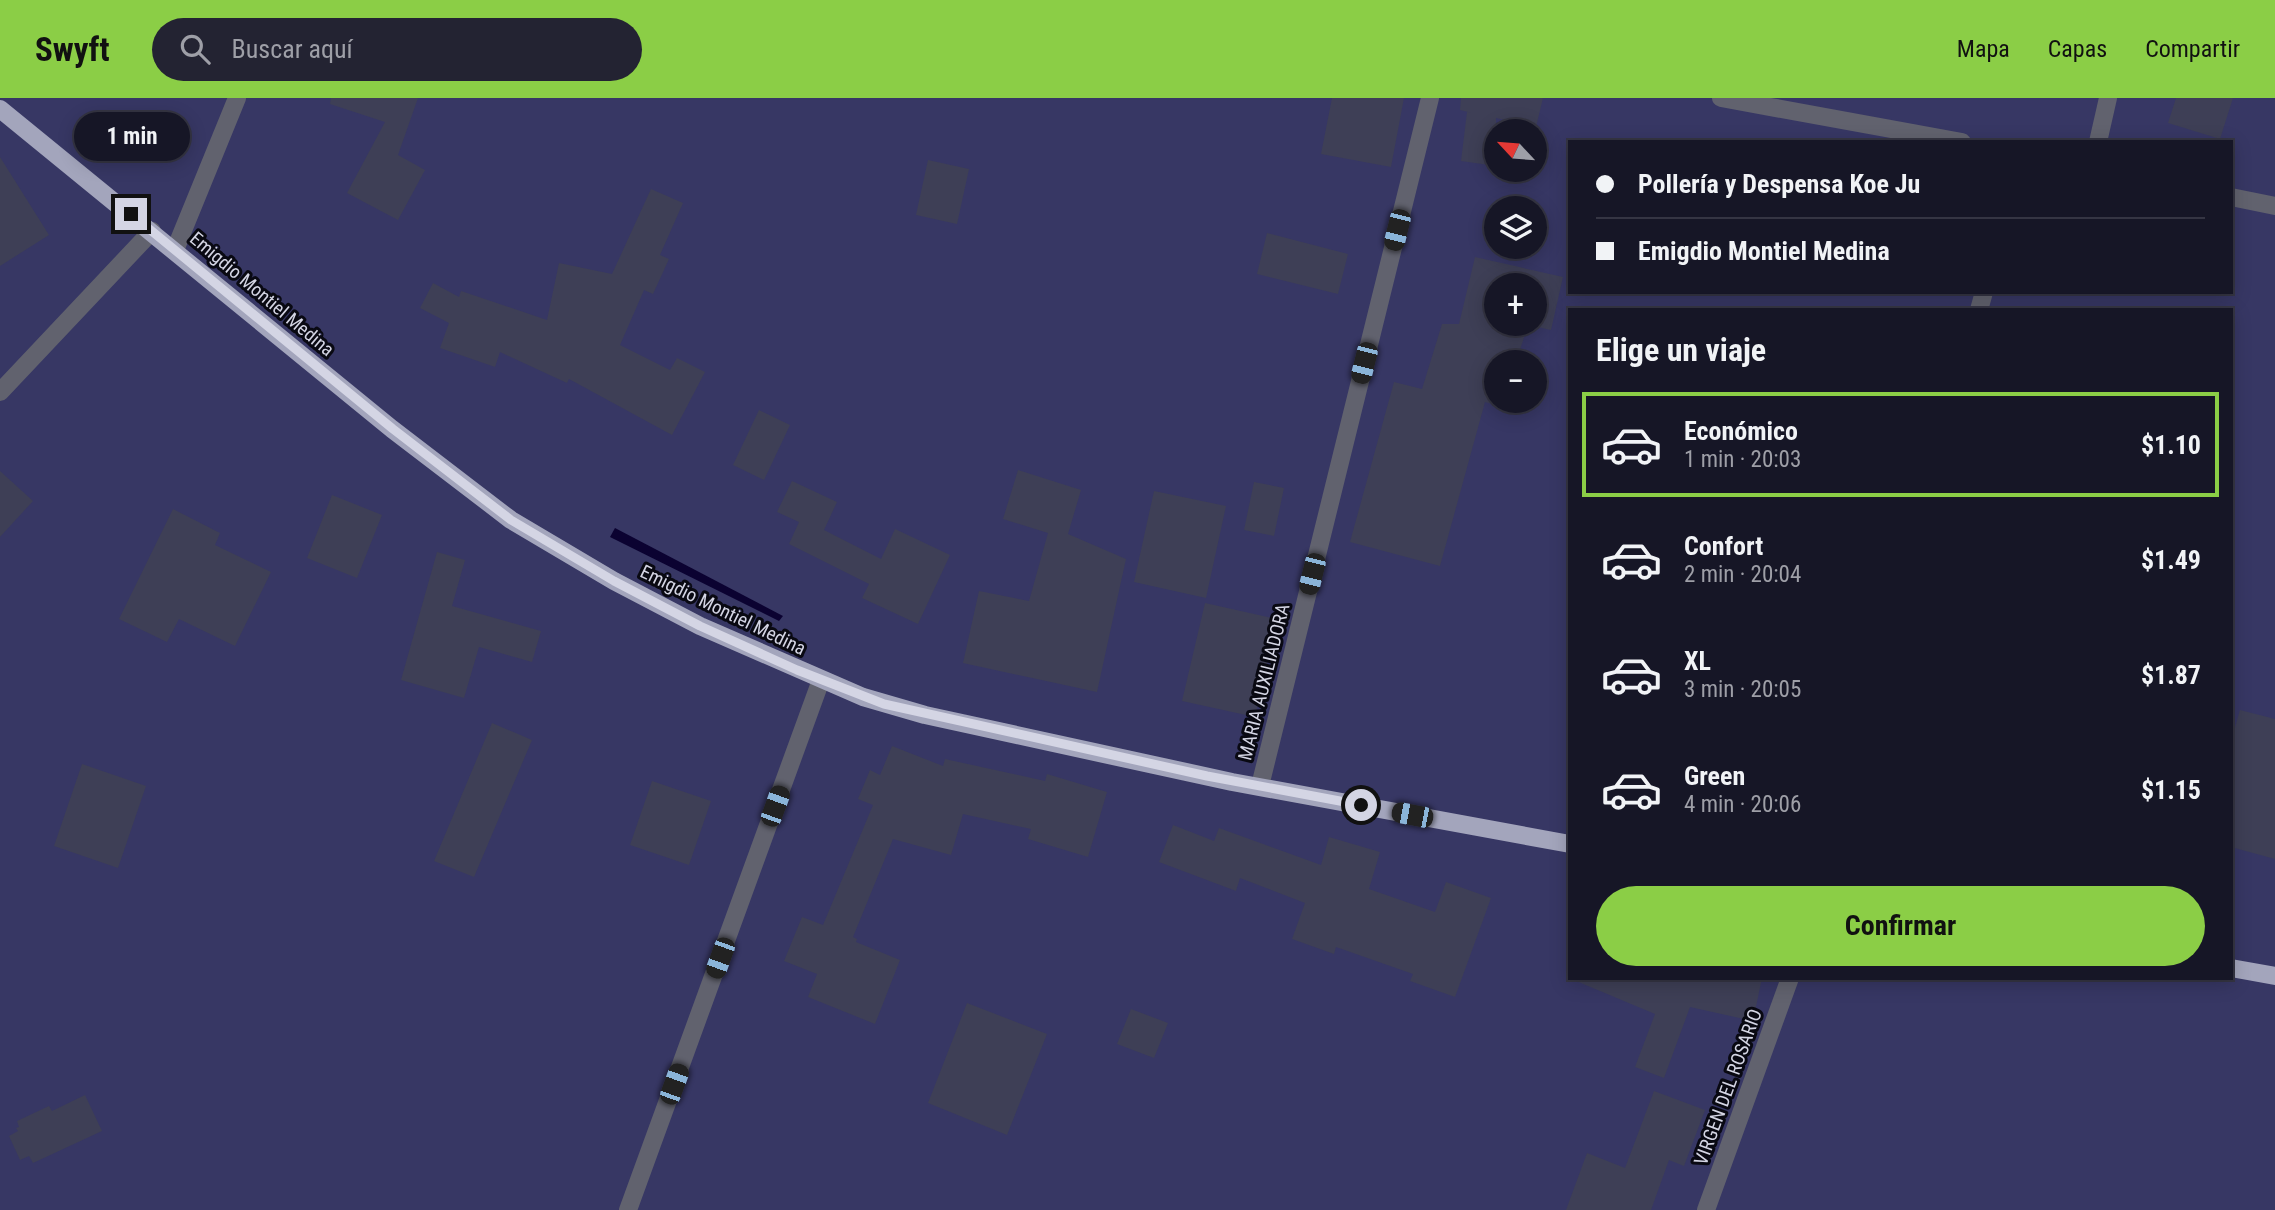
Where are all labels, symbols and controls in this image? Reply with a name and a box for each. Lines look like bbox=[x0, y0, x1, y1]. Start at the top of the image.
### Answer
search box bbox=[152, 18, 642, 81]
text: Swyft bbox=[35, 30, 110, 69]
icon: search bbox=[176, 30, 214, 68]
text: Buscar aquí bbox=[232, 34, 353, 64]
text: Mapa bbox=[1957, 35, 2010, 63]
text: Capas bbox=[2048, 35, 2107, 63]
text: Compartir bbox=[2145, 35, 2240, 63]
callout: 1 min bbox=[73, 113, 189, 162]
north arrow bbox=[1484, 119, 1547, 182]
map controls bbox=[1484, 119, 1547, 413]
text: 1 min bbox=[106, 123, 158, 150]
text: Pollería y Despensa Koe Ju bbox=[1638, 169, 1920, 199]
button: layers bbox=[1484, 196, 1547, 259]
route end bbox=[115, 198, 147, 230]
car bbox=[1382, 207, 1413, 253]
street label: Emigdio Montiel Medina bbox=[185, 227, 339, 361]
text: Emigdio Montiel Medina bbox=[1638, 236, 1890, 266]
button: + bbox=[1484, 273, 1547, 336]
text: Elige un viaje bbox=[1596, 331, 1766, 369]
car bbox=[1349, 340, 1380, 386]
button: − bbox=[1484, 350, 1547, 413]
icon: car bbox=[1600, 413, 1663, 476]
text: Económico bbox=[1684, 416, 1798, 446]
text: $1.10 bbox=[2141, 430, 2201, 460]
text: 1 min · 20:03 bbox=[1684, 446, 1801, 473]
icon: car bbox=[1600, 528, 1663, 591]
text: Confort bbox=[1684, 531, 1763, 561]
text: $1.49 bbox=[2141, 545, 2201, 575]
car bbox=[1297, 551, 1328, 597]
street label: Emigdio Montiel Medina bbox=[637, 560, 809, 660]
text: 2 min · 20:04 bbox=[1684, 561, 1801, 588]
street label: MARIA AUXILIADORA bbox=[1233, 601, 1295, 763]
icon: car bbox=[1600, 643, 1663, 706]
text: XL bbox=[1684, 646, 1711, 676]
text: $1.87 bbox=[2141, 660, 2201, 690]
text: 3 min · 20:05 bbox=[1684, 676, 1801, 703]
icon: car bbox=[1600, 758, 1663, 821]
text: Green bbox=[1684, 761, 1745, 791]
text: $1.15 bbox=[2141, 775, 2201, 805]
car bbox=[758, 783, 793, 829]
route start bbox=[1345, 789, 1377, 821]
text: 4 min · 20:06 bbox=[1684, 791, 1801, 818]
car bbox=[1390, 801, 1435, 829]
button: Confirmar bbox=[1596, 886, 2205, 966]
car bbox=[703, 935, 738, 981]
street label: VIRGEN DEL ROSARIO bbox=[1689, 1006, 1767, 1168]
car bbox=[657, 1061, 692, 1107]

